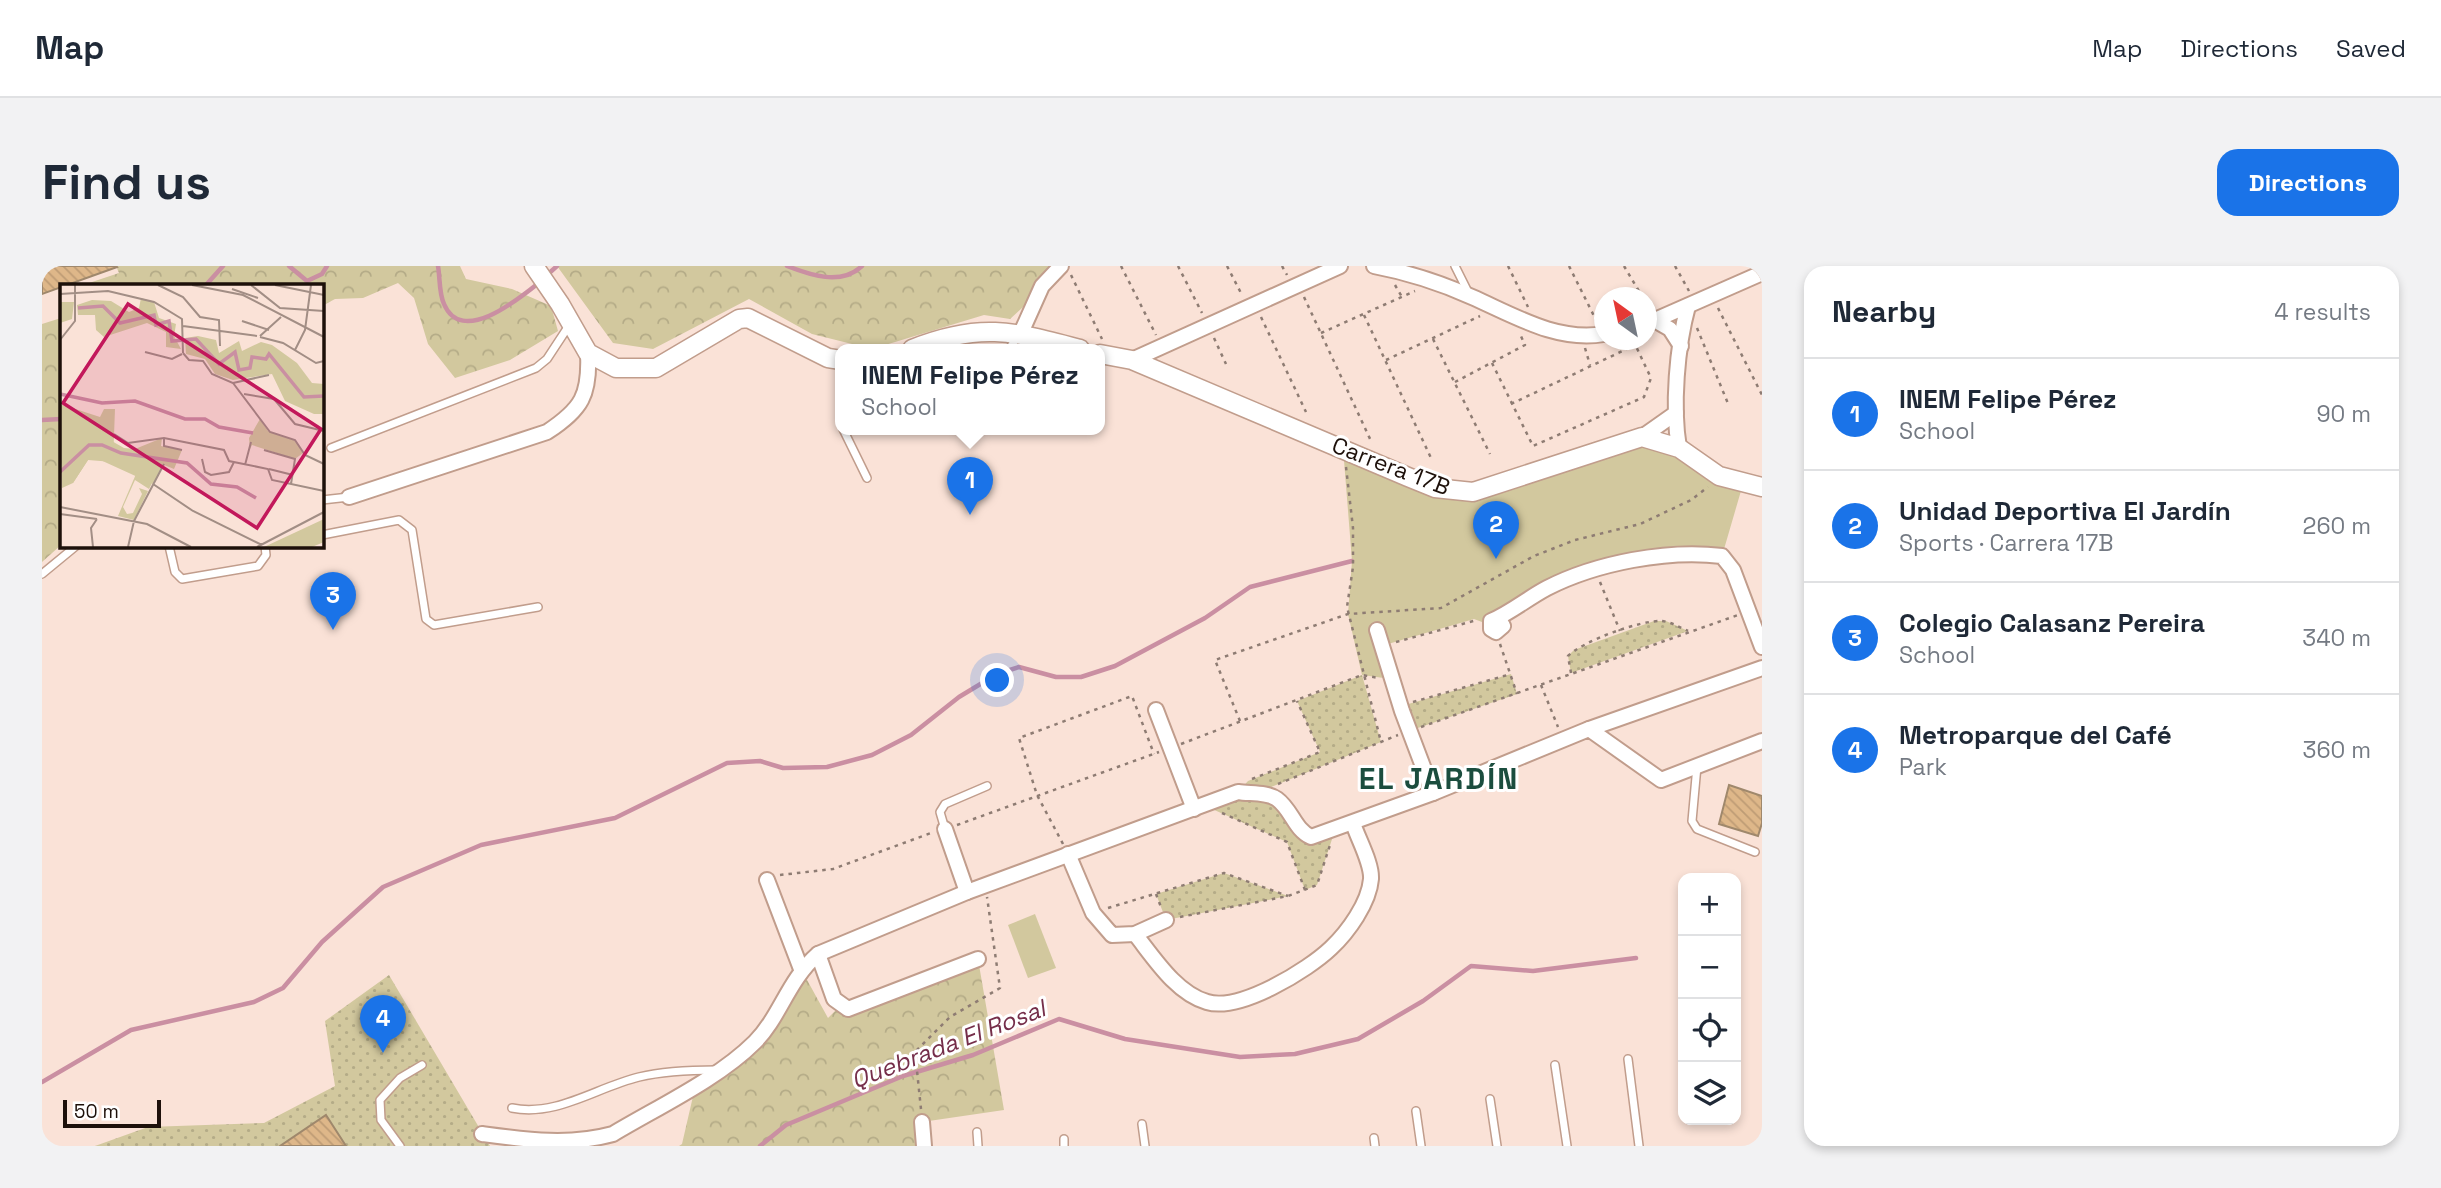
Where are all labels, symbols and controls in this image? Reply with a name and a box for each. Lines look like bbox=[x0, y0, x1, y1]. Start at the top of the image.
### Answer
text: Map bbox=[35, 27, 104, 69]
text: Map bbox=[2092, 33, 2142, 64]
text: Directions bbox=[2180, 33, 2298, 64]
text: Saved bbox=[2336, 33, 2406, 64]
button: Directions bbox=[2217, 149, 2399, 216]
text: Find us bbox=[42, 151, 211, 213]
inset map bbox=[60, 284, 324, 548]
north arrow bbox=[1594, 287, 1657, 350]
text: Nearby bbox=[1832, 292, 1936, 331]
text: 4 results bbox=[2274, 297, 2371, 327]
popup bbox=[835, 344, 1105, 435]
text: INEM Felipe Pérez bbox=[861, 358, 1079, 392]
text: INEM Felipe Pérez bbox=[1899, 382, 2117, 416]
text: School bbox=[861, 392, 937, 422]
text: 1 bbox=[1850, 399, 1860, 429]
text: 90 m bbox=[2316, 399, 2371, 429]
text: School bbox=[1899, 416, 1975, 446]
street label: Carrera 17B bbox=[1328, 430, 1454, 502]
pin: 1 bbox=[947, 457, 993, 515]
text: Unidad Deportiva El Jardín bbox=[1899, 494, 2231, 528]
pin: 2 bbox=[1473, 501, 1519, 559]
text: 2 bbox=[1848, 511, 1862, 541]
text: 260 m bbox=[2303, 511, 2371, 541]
text: Sports · Carrera 17B bbox=[1899, 528, 2113, 558]
pin: 3 bbox=[310, 572, 356, 630]
text: Colegio Calasanz Pereira bbox=[1899, 606, 2205, 640]
text: 3 bbox=[1848, 623, 1862, 653]
text: 340 m bbox=[2302, 623, 2371, 653]
text: School bbox=[1899, 640, 1975, 670]
your location bbox=[980, 663, 1014, 697]
text: Metroparque del Café bbox=[1899, 718, 2172, 752]
text: 4 bbox=[1848, 735, 1862, 765]
text: 360 m bbox=[2303, 735, 2371, 765]
text: Park bbox=[1899, 752, 1947, 782]
district label: EL JARDÍN bbox=[1359, 759, 1519, 798]
map controls bbox=[1678, 873, 1741, 1125]
button: + bbox=[1678, 873, 1741, 936]
button: − bbox=[1678, 936, 1741, 999]
water label: Quebrada El Rosal bbox=[846, 992, 1052, 1095]
pin: 4 bbox=[360, 995, 406, 1053]
button: locate bbox=[1678, 999, 1741, 1062]
button: layers bbox=[1678, 1062, 1741, 1125]
scale bar bbox=[63, 1097, 161, 1129]
text: 50 m bbox=[74, 1099, 119, 1124]

